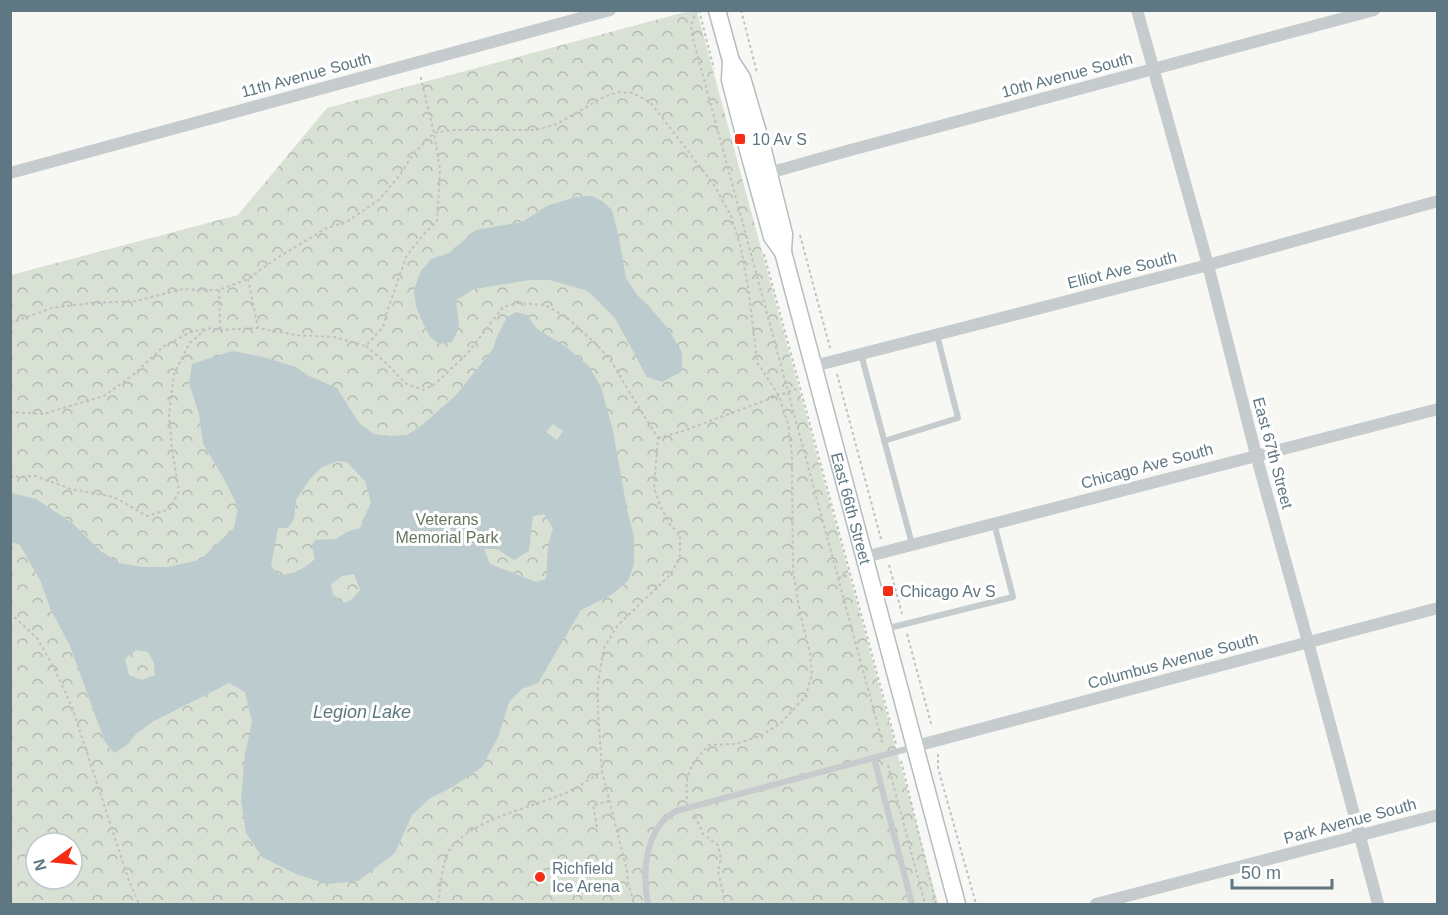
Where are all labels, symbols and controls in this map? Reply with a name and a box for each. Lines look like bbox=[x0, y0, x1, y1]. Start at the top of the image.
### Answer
street label: 11th Avenue South bbox=[239, 49, 373, 101]
street label: 10th Avenue South bbox=[1000, 49, 1134, 101]
place label: 10 Av S bbox=[752, 131, 807, 148]
marker: 10 Av S bbox=[733, 132, 747, 146]
street label: Elliot Ave South bbox=[1066, 248, 1178, 292]
street label: East 67th Street bbox=[1250, 395, 1296, 511]
street label: Chicago Ave South bbox=[1079, 440, 1215, 492]
street label: East 66th Street bbox=[828, 451, 875, 566]
park label: Veterans Memorial Park bbox=[395, 511, 500, 546]
place label: Chicago Av S bbox=[900, 583, 996, 600]
marker: Chicago Av S bbox=[881, 584, 895, 598]
street label: Columbus Avenue South bbox=[1086, 630, 1260, 692]
water label: Legion Lake bbox=[313, 702, 411, 722]
street label: Park Avenue South bbox=[1282, 795, 1418, 847]
north arrow bbox=[24, 831, 84, 891]
scale bar bbox=[1232, 852, 1332, 890]
text: N bbox=[30, 857, 50, 873]
place label: Richfield Ice Arena bbox=[552, 860, 620, 895]
text: 50 m bbox=[1241, 863, 1281, 883]
marker: Richfield Ice Arena bbox=[533, 870, 547, 884]

